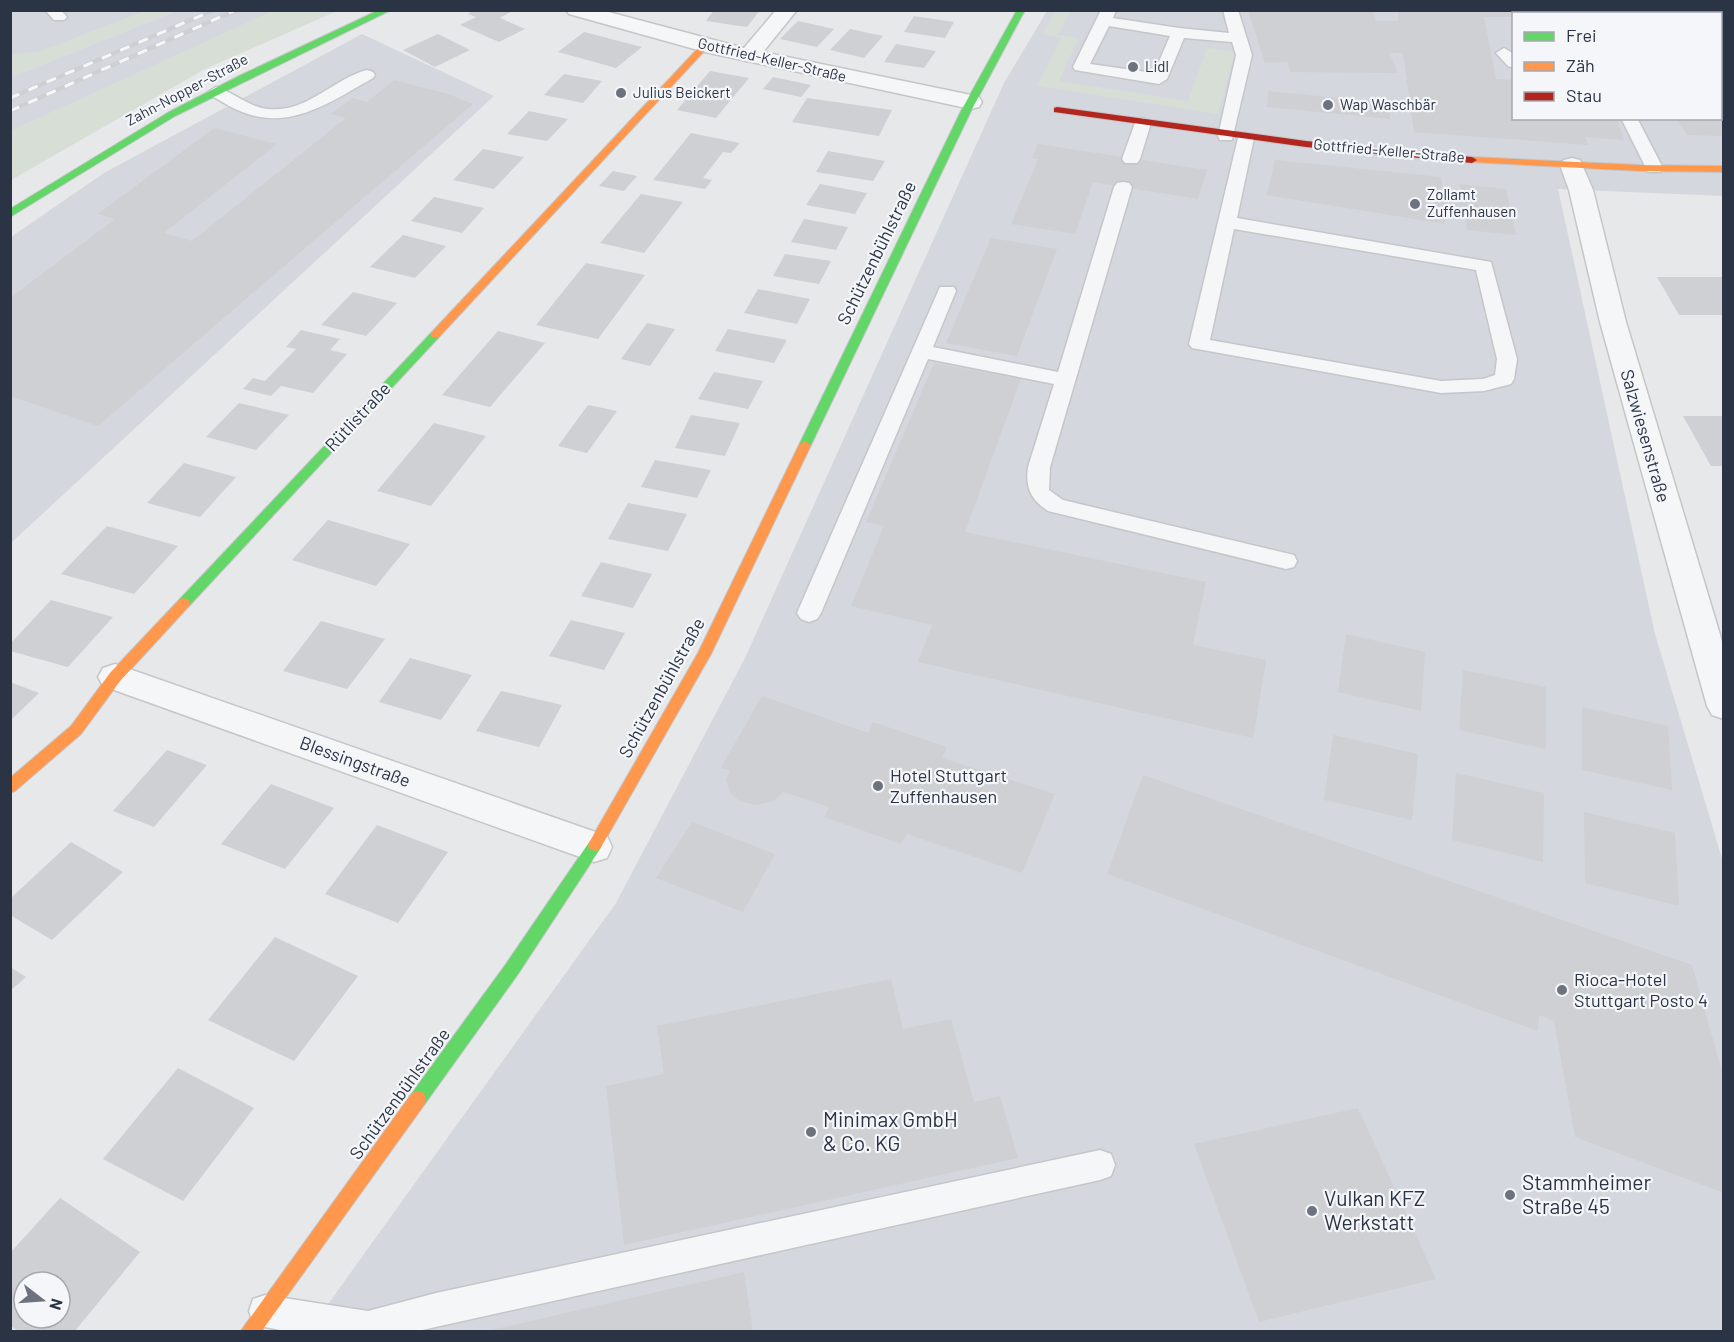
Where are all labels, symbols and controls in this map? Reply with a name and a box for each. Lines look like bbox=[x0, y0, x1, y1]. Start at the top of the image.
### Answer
legend bbox=[1512, 12, 1722, 120]
text: Frei bbox=[1566, 24, 1597, 46]
street label: Gottfried-Keller-Straße bbox=[696, 33, 848, 85]
street label: Zahn-Nopper-Straße bbox=[122, 49, 251, 129]
text: Zäh bbox=[1566, 54, 1595, 76]
place label: Lidl bbox=[1145, 57, 1169, 75]
marker: Lidl bbox=[1126, 60, 1140, 74]
place label: Julius Beickert bbox=[633, 83, 731, 101]
text: Stau bbox=[1566, 84, 1602, 106]
marker: Julius Beickert bbox=[614, 86, 628, 100]
place label: Wap Waschbär bbox=[1340, 95, 1436, 113]
marker: Wap Waschbär bbox=[1321, 98, 1335, 112]
street label: Gottfried-Keller-Straße bbox=[1313, 134, 1465, 166]
street label: Schützenbühlstraße bbox=[832, 177, 920, 328]
place label: Zollamt Zuffenhausen bbox=[1427, 185, 1516, 220]
marker: Zollamt Zuffenhausen bbox=[1408, 197, 1422, 211]
street label: Salzwiesenstraße bbox=[1616, 367, 1675, 505]
street label: Rütlistraße bbox=[320, 377, 395, 455]
street label: Schützenbühlstraße bbox=[613, 614, 709, 762]
street label: Blessingstraße bbox=[297, 731, 414, 791]
place label: Hotel Stuttgart Zuffenhausen bbox=[890, 764, 1007, 807]
marker: Hotel Stuttgart Zuffenhausen bbox=[871, 779, 885, 793]
place label: Rioca-Hotel Stuttgart Posto 4 bbox=[1574, 968, 1708, 1011]
marker: Rioca-Hotel Stuttgart Posto 4 bbox=[1555, 983, 1569, 997]
street label: Schützenbühlstraße bbox=[344, 1023, 454, 1163]
place label: Minimax GmbH & Co. KG bbox=[823, 1106, 958, 1155]
marker: Minimax GmbH & Co. KG bbox=[804, 1125, 818, 1139]
place label: Stammheimer Straße 45 bbox=[1522, 1169, 1651, 1218]
place label: Vulkan KFZ Werkstatt bbox=[1324, 1185, 1425, 1234]
marker: Stammheimer Straße 45 bbox=[1503, 1188, 1517, 1202]
marker: Vulkan KFZ Werkstatt bbox=[1305, 1204, 1319, 1218]
north arrow bbox=[12, 1270, 72, 1330]
text: N bbox=[46, 1297, 67, 1312]

